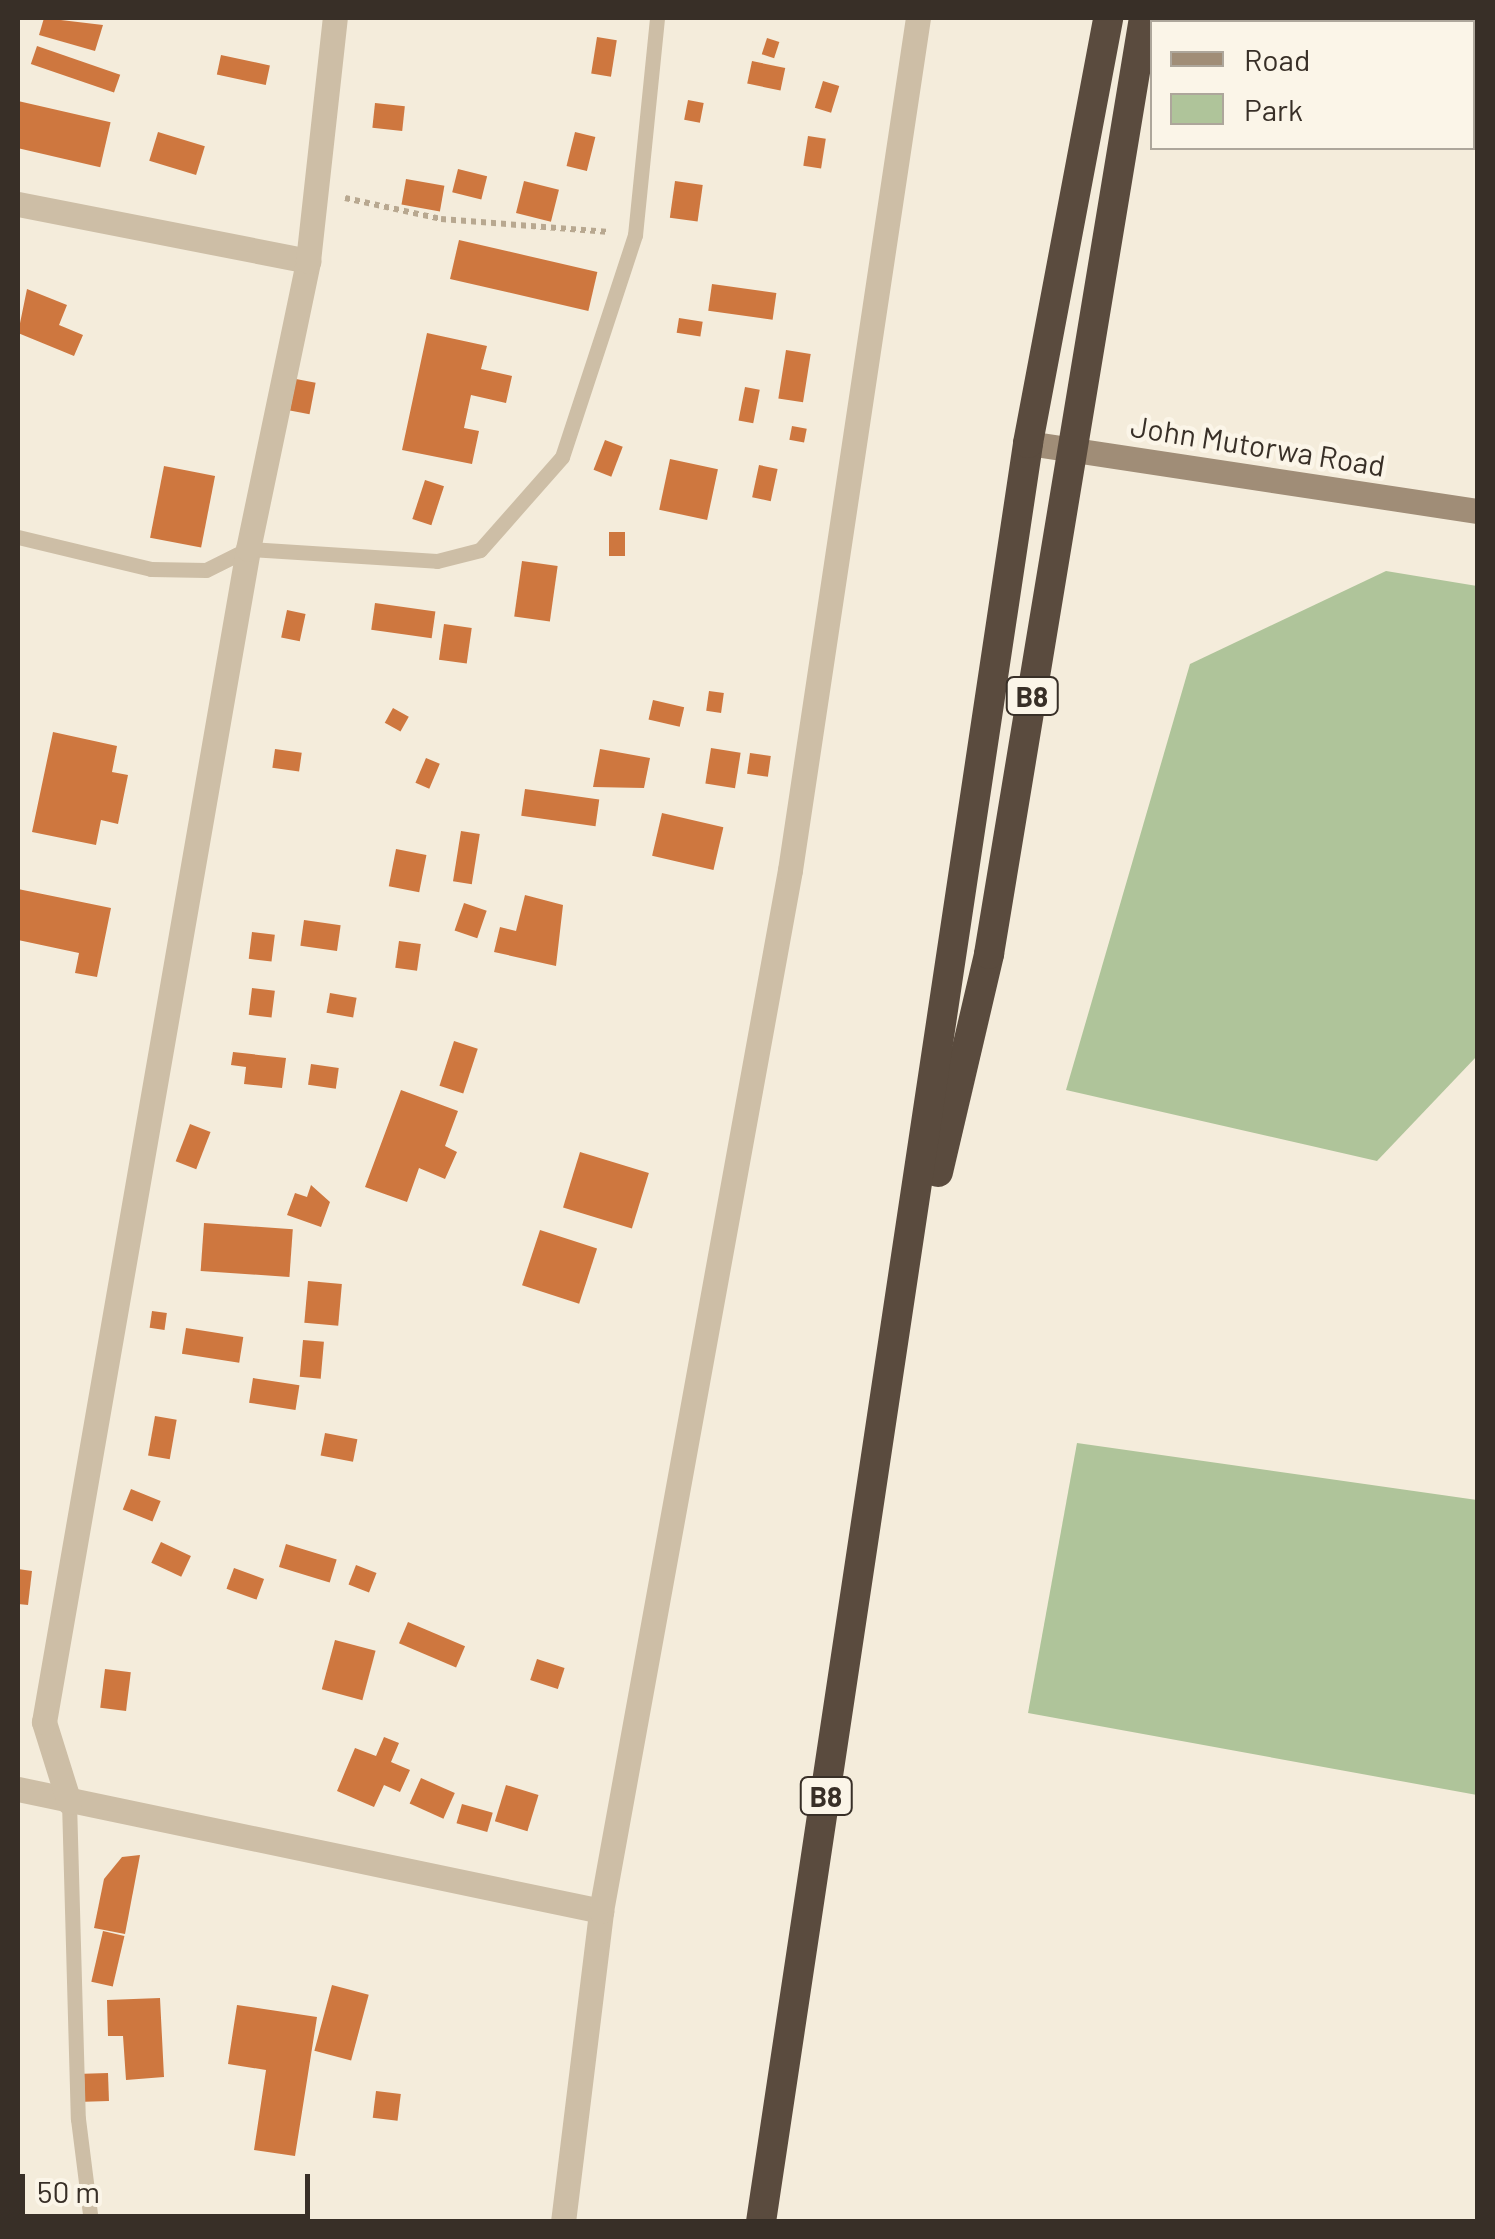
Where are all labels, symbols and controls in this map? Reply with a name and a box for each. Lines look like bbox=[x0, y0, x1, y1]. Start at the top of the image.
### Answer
legend bbox=[1150, 20, 1475, 150]
text: Road bbox=[1244, 41, 1310, 77]
text: Park bbox=[1244, 91, 1303, 127]
street label: John Mutorwa Road bbox=[1128, 407, 1388, 483]
road number: B8 bbox=[1004, 673, 1060, 719]
road number: B8 bbox=[798, 1773, 854, 1819]
scale bar bbox=[25, 2154, 315, 2216]
text: 50 m bbox=[37, 2173, 100, 2209]

